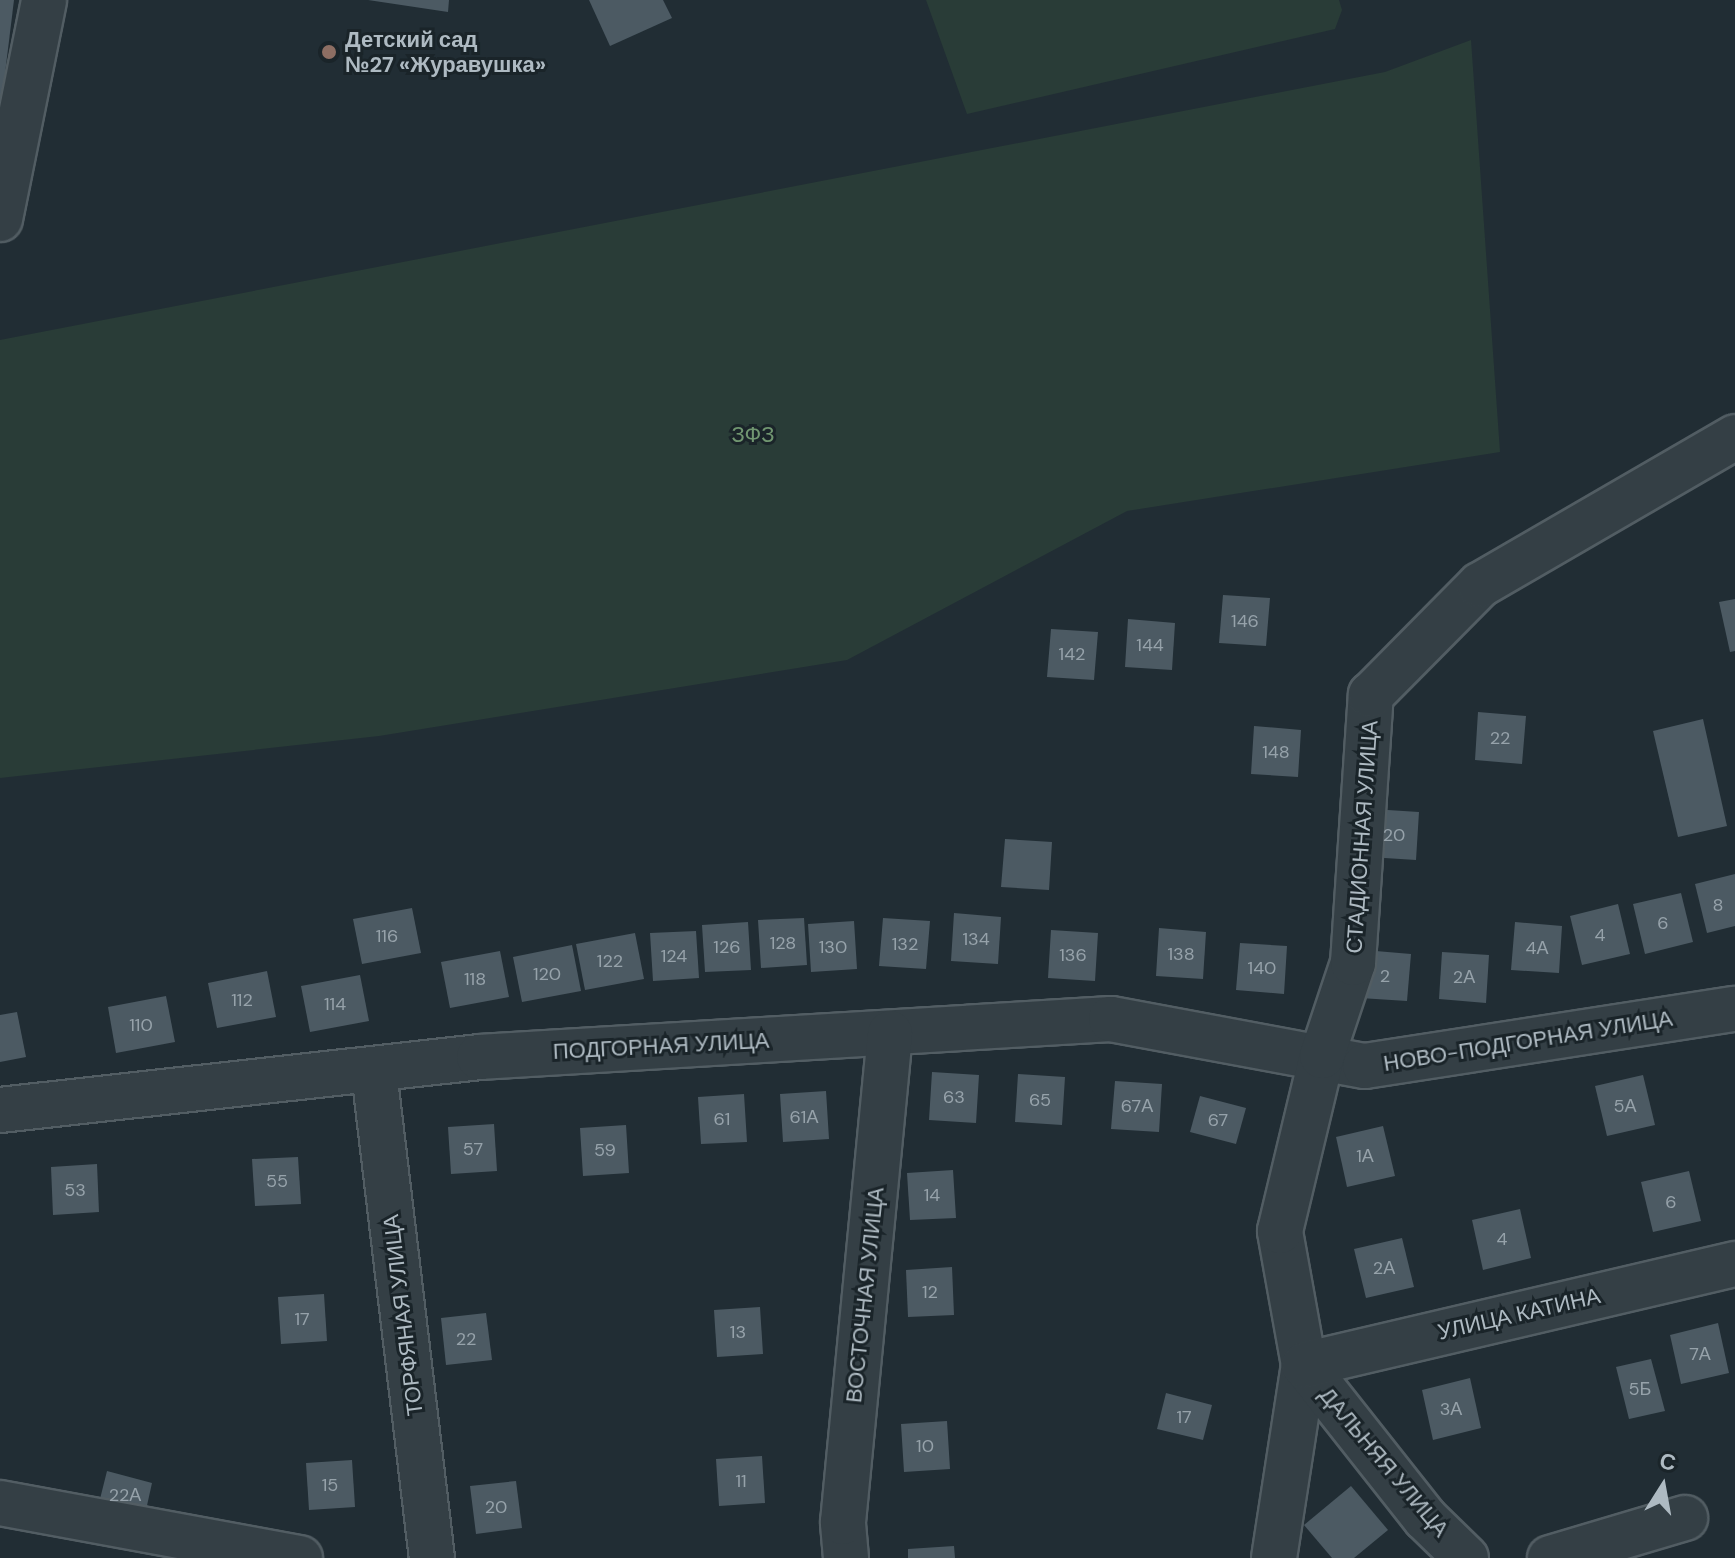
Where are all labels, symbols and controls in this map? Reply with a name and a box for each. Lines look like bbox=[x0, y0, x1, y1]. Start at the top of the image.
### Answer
place label: Детский сад №27 «Журавушка» bbox=[345, 26, 546, 78]
marker: Детский сад №27 «Журавушка» bbox=[320, 43, 338, 61]
park label: ЗФЗ bbox=[731, 422, 775, 448]
house number: 146 bbox=[1231, 610, 1259, 632]
house number: 144 bbox=[1136, 634, 1164, 656]
house number: 142 bbox=[1059, 643, 1085, 665]
street label: СТАДИОННАЯ УЛИЦА bbox=[1341, 720, 1383, 954]
house number: 22 bbox=[1490, 727, 1510, 749]
house number: 148 bbox=[1262, 741, 1290, 763]
house number: 20 bbox=[1383, 824, 1405, 846]
house number: 8 bbox=[1713, 894, 1723, 916]
house number: 6 bbox=[1657, 912, 1669, 934]
house number: 4 bbox=[1595, 924, 1605, 946]
house number: 116 bbox=[376, 925, 398, 947]
house number: 134 bbox=[962, 928, 990, 950]
house number: 128 bbox=[770, 932, 796, 954]
house number: 132 bbox=[892, 933, 918, 955]
house number: 126 bbox=[713, 936, 741, 958]
house number: 130 bbox=[819, 936, 847, 958]
house number: 4А bbox=[1526, 937, 1548, 959]
house number: 138 bbox=[1167, 943, 1195, 965]
house number: 136 bbox=[1059, 944, 1087, 966]
house number: 124 bbox=[661, 945, 687, 967]
house number: 122 bbox=[597, 950, 623, 972]
house number: 140 bbox=[1248, 957, 1276, 979]
house number: 120 bbox=[533, 963, 561, 985]
house number: 2 bbox=[1380, 965, 1390, 987]
house number: 2А bbox=[1453, 966, 1475, 988]
house number: 118 bbox=[464, 968, 486, 990]
house number: 112 bbox=[231, 989, 253, 1011]
house number: 114 bbox=[324, 993, 346, 1015]
street label: НОВО-ПОДГОРНАЯ УЛИЦА bbox=[1381, 1005, 1675, 1077]
house number: 110 bbox=[129, 1014, 153, 1036]
street label: ПОДГОРНАЯ УЛИЦА bbox=[552, 1027, 770, 1065]
house number: 63 bbox=[943, 1086, 965, 1108]
house number: 65 bbox=[1029, 1089, 1051, 1111]
house number: 67А bbox=[1121, 1095, 1153, 1117]
house number: 5А bbox=[1614, 1095, 1636, 1117]
house number: 61А bbox=[790, 1106, 818, 1128]
house number: 61 bbox=[714, 1108, 730, 1130]
house number: 67 bbox=[1208, 1109, 1228, 1131]
house number: 57 bbox=[463, 1138, 483, 1160]
house number: 59 bbox=[594, 1139, 616, 1161]
house number: 1А bbox=[1356, 1145, 1374, 1167]
house number: 55 bbox=[266, 1170, 288, 1192]
house number: 53 bbox=[64, 1179, 86, 1201]
house number: 14 bbox=[924, 1184, 940, 1206]
street label: ВОСТОЧНАЯ УЛИЦА bbox=[841, 1186, 889, 1404]
house number: 6 bbox=[1665, 1191, 1677, 1213]
street label: ТОРФЯНАЯ УЛИЦА bbox=[378, 1213, 428, 1417]
house number: 4 bbox=[1497, 1228, 1507, 1250]
house number: 2А bbox=[1373, 1257, 1395, 1279]
house number: 12 bbox=[922, 1281, 938, 1303]
street label: УЛИЦА КАТИНА bbox=[1435, 1282, 1603, 1346]
house number: 17 bbox=[294, 1308, 310, 1330]
house number: 13 bbox=[730, 1321, 746, 1343]
house number: 22 bbox=[456, 1328, 476, 1350]
house number: 7А bbox=[1689, 1343, 1711, 1365]
house number: 5Б bbox=[1629, 1378, 1651, 1400]
street label: ДАЛЬНЯЯ УЛИЦА bbox=[1314, 1382, 1454, 1542]
house number: 3А bbox=[1440, 1398, 1462, 1420]
house number: 17 bbox=[1176, 1406, 1192, 1428]
house number: 10 bbox=[916, 1435, 934, 1457]
north arrow bbox=[1623, 1446, 1703, 1526]
text: С bbox=[1657, 1446, 1678, 1478]
house number: 11 bbox=[735, 1470, 747, 1492]
house number: 15 bbox=[322, 1474, 338, 1496]
house number: 22А bbox=[109, 1484, 141, 1506]
house number: 20 bbox=[485, 1496, 507, 1518]

